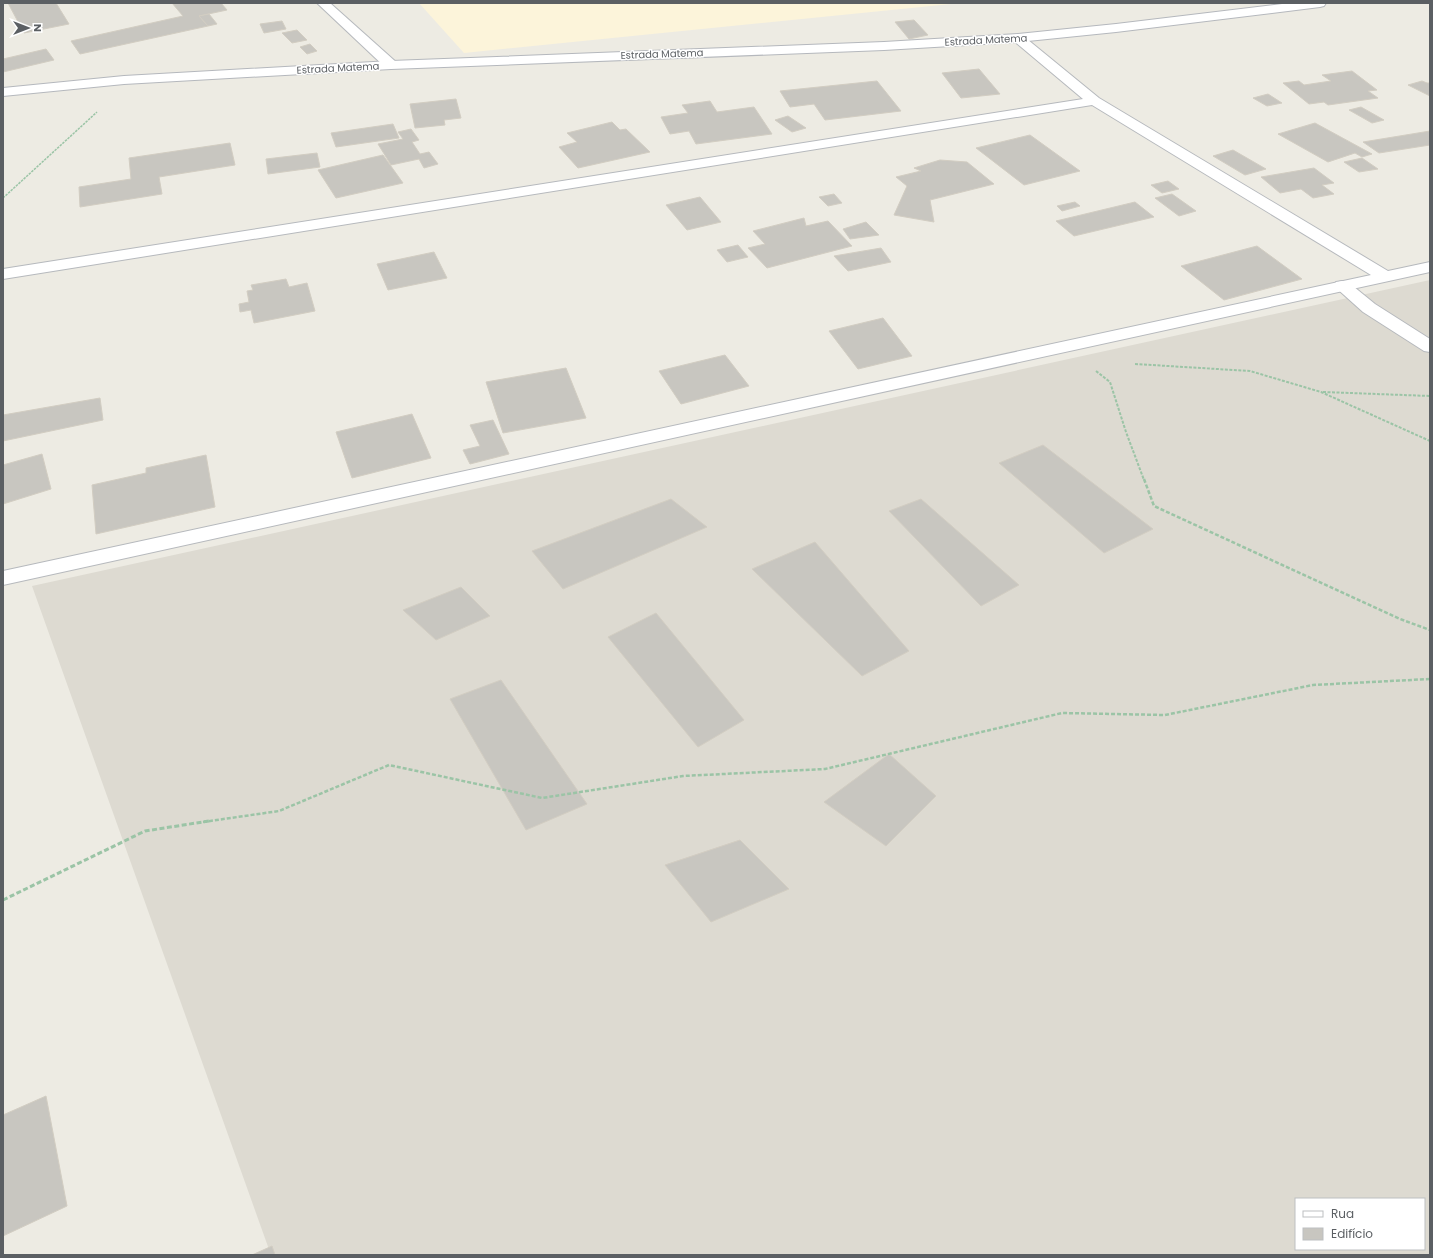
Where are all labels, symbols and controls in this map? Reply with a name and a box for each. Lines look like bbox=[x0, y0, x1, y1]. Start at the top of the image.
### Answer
north arrow bbox=[8, 8, 48, 48]
text: N bbox=[30, 24, 46, 32]
street label: Estrada Matema bbox=[944, 30, 1028, 50]
street label: Estrada Matema bbox=[620, 45, 704, 63]
street label: Estrada Matema bbox=[296, 58, 380, 78]
legend bbox=[1295, 1198, 1425, 1250]
text: Rua bbox=[1331, 1205, 1354, 1222]
text: Edifício bbox=[1331, 1225, 1373, 1242]

